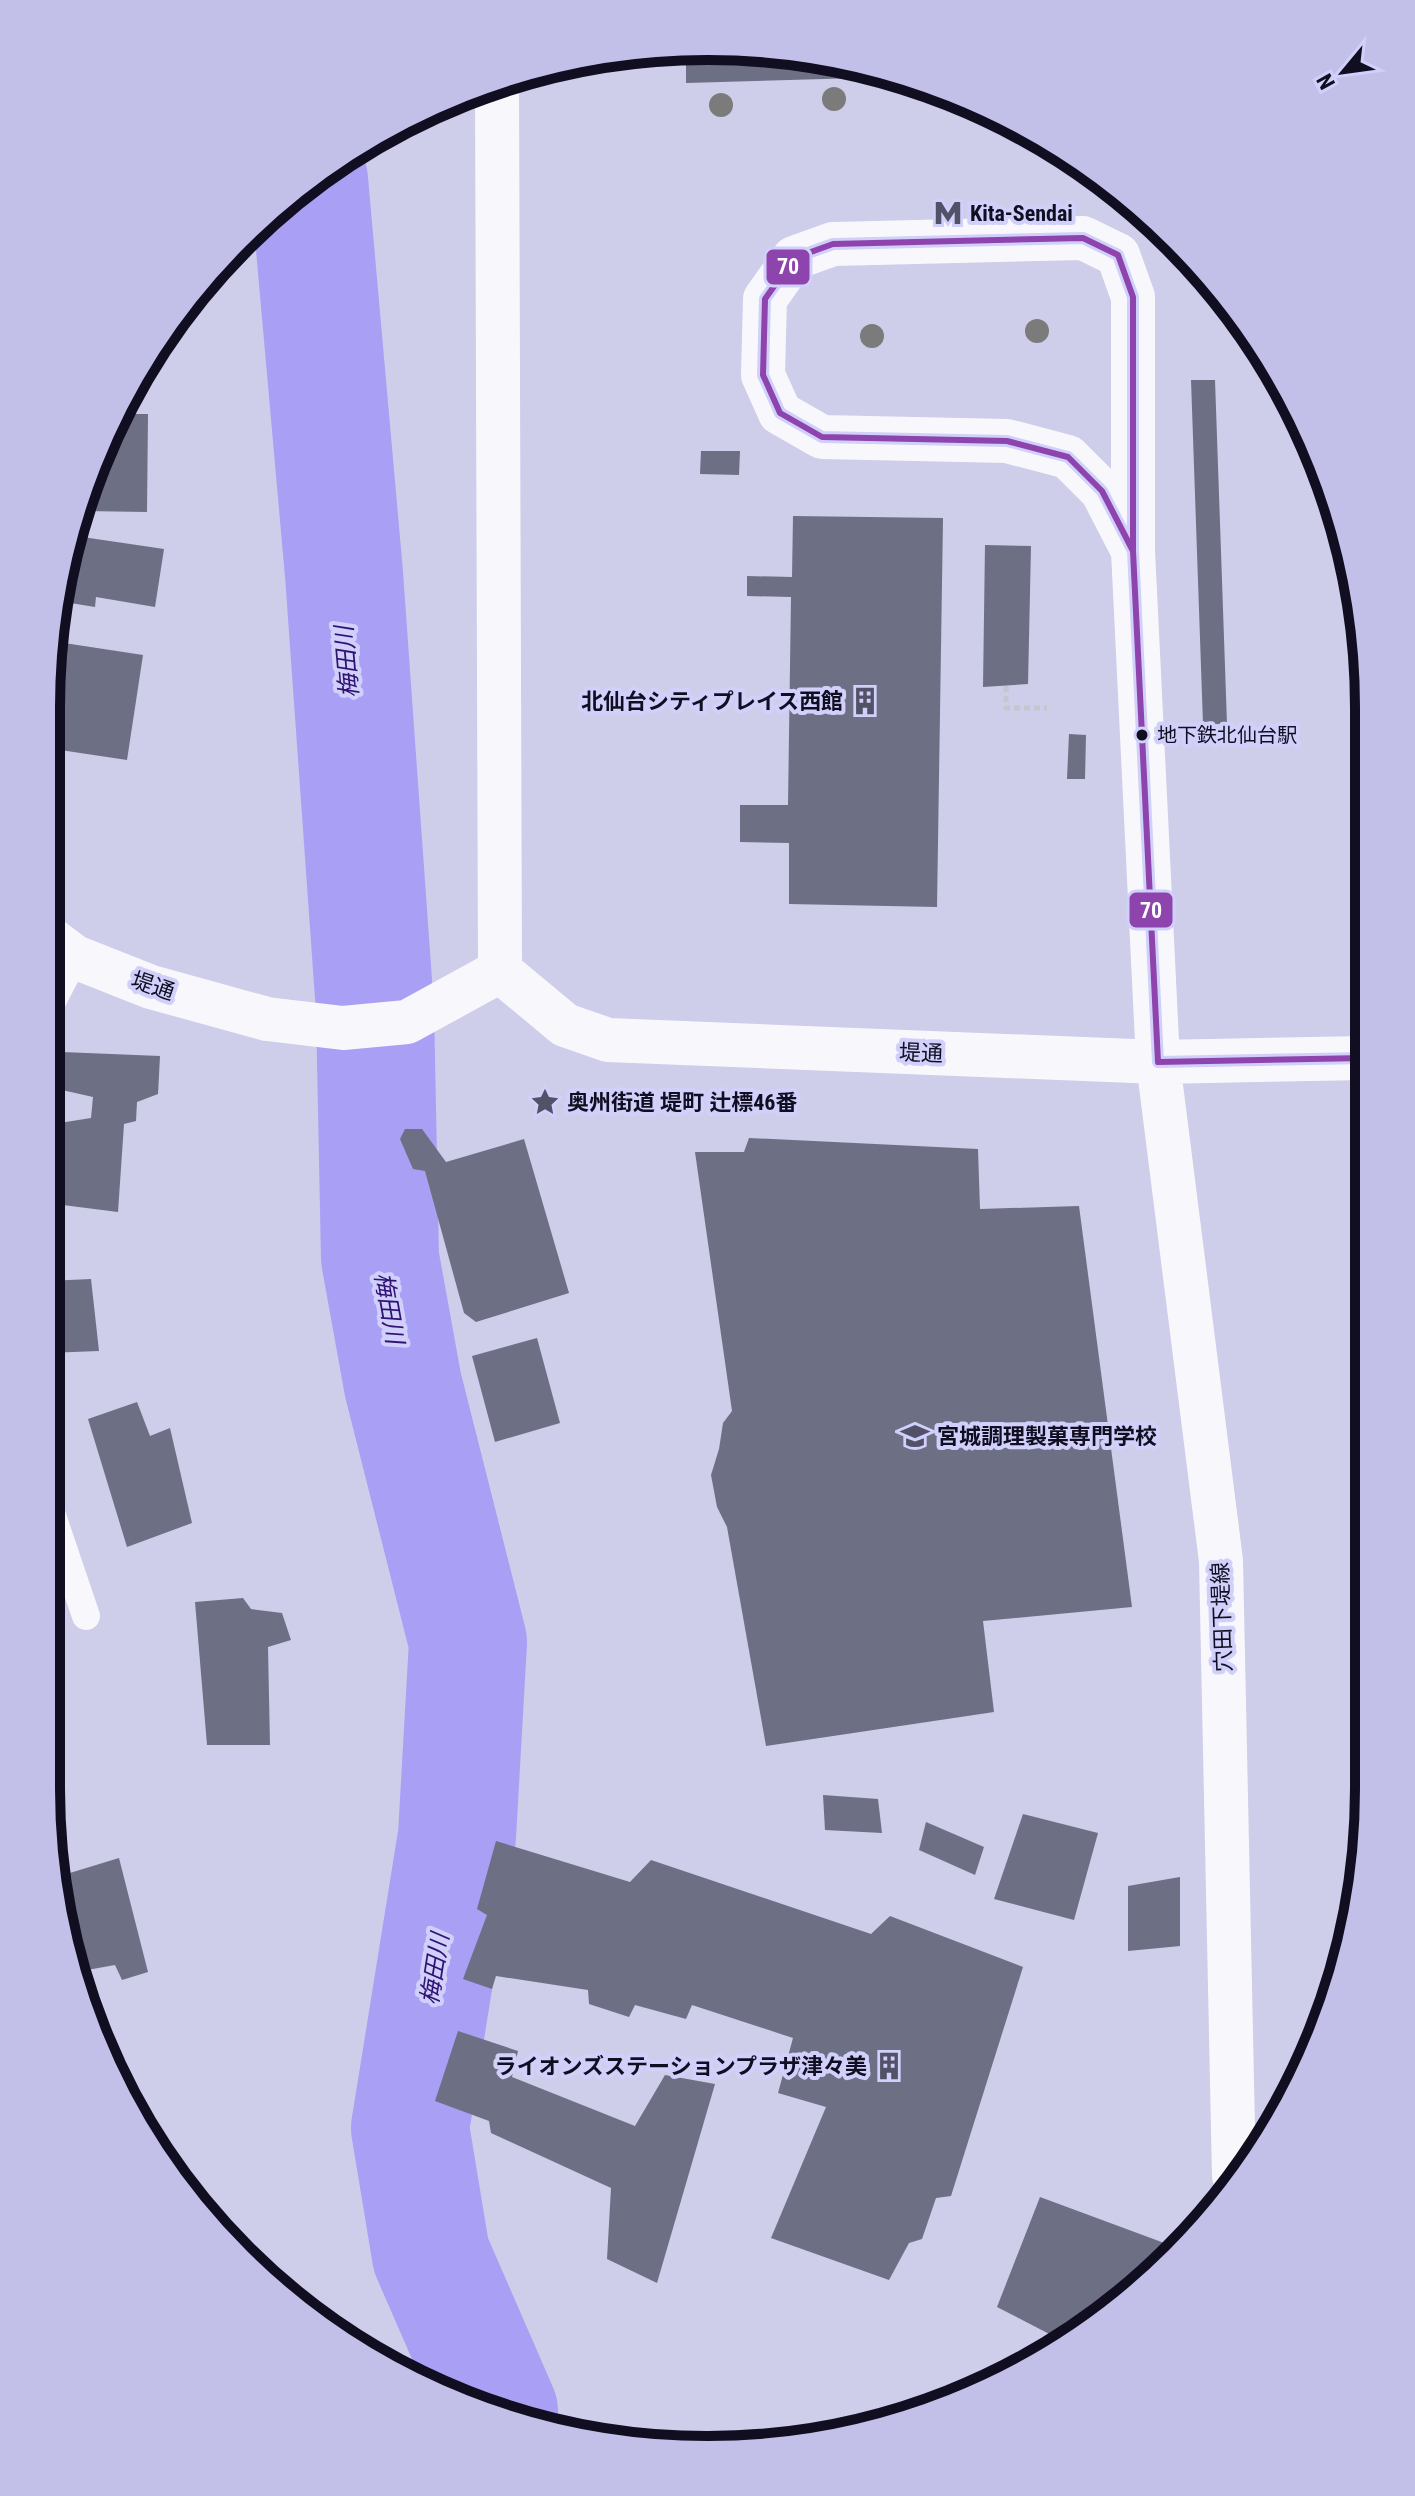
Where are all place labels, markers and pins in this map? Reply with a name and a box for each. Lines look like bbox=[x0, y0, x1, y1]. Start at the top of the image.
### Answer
metro station icon: Kita-Sendai bbox=[933, 198, 963, 228]
place label: Kita-Sendai bbox=[970, 201, 1073, 226]
building icon: 北仙台シティプレイス西館 bbox=[850, 686, 880, 716]
place label: 北仙台シティプレイス西館 bbox=[581, 689, 843, 714]
place label: 地下鉄北仙台駅 bbox=[1157, 723, 1297, 747]
marker: 地下鉄北仙台駅 bbox=[1134, 727, 1150, 743]
place icon: 奥州街道 堤町 辻標46番 bbox=[530, 1087, 560, 1117]
place label: 奥州街道 堤町 辻標46番 bbox=[567, 1090, 797, 1115]
school or university icon: 宮城調理製菓専門学校 bbox=[900, 1421, 930, 1451]
place label: 宮城調理製菓専門学校 bbox=[937, 1424, 1157, 1449]
building icon: ライオンズステーションプラザ津々美 bbox=[874, 2051, 904, 2081]
place label: ライオンズステーションプラザ津々美 bbox=[495, 2054, 867, 2079]

